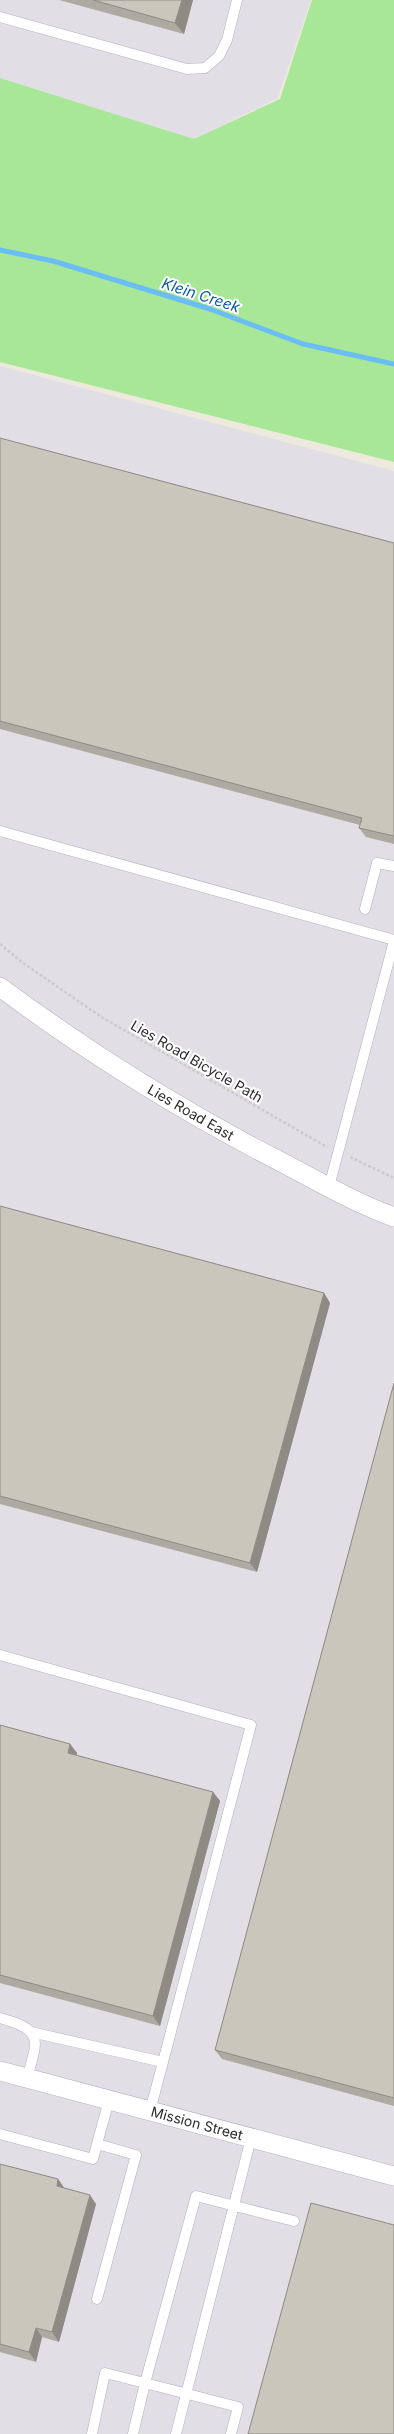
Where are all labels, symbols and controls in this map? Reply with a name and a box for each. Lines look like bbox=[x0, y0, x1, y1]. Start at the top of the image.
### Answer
water label: Klein Creek bbox=[160, 273, 243, 317]
street label: Lies Road Bicycle Path bbox=[128, 1016, 266, 1106]
street label: Lies Road East bbox=[145, 1080, 238, 1144]
street label: Mission Street bbox=[149, 2103, 245, 2144]

